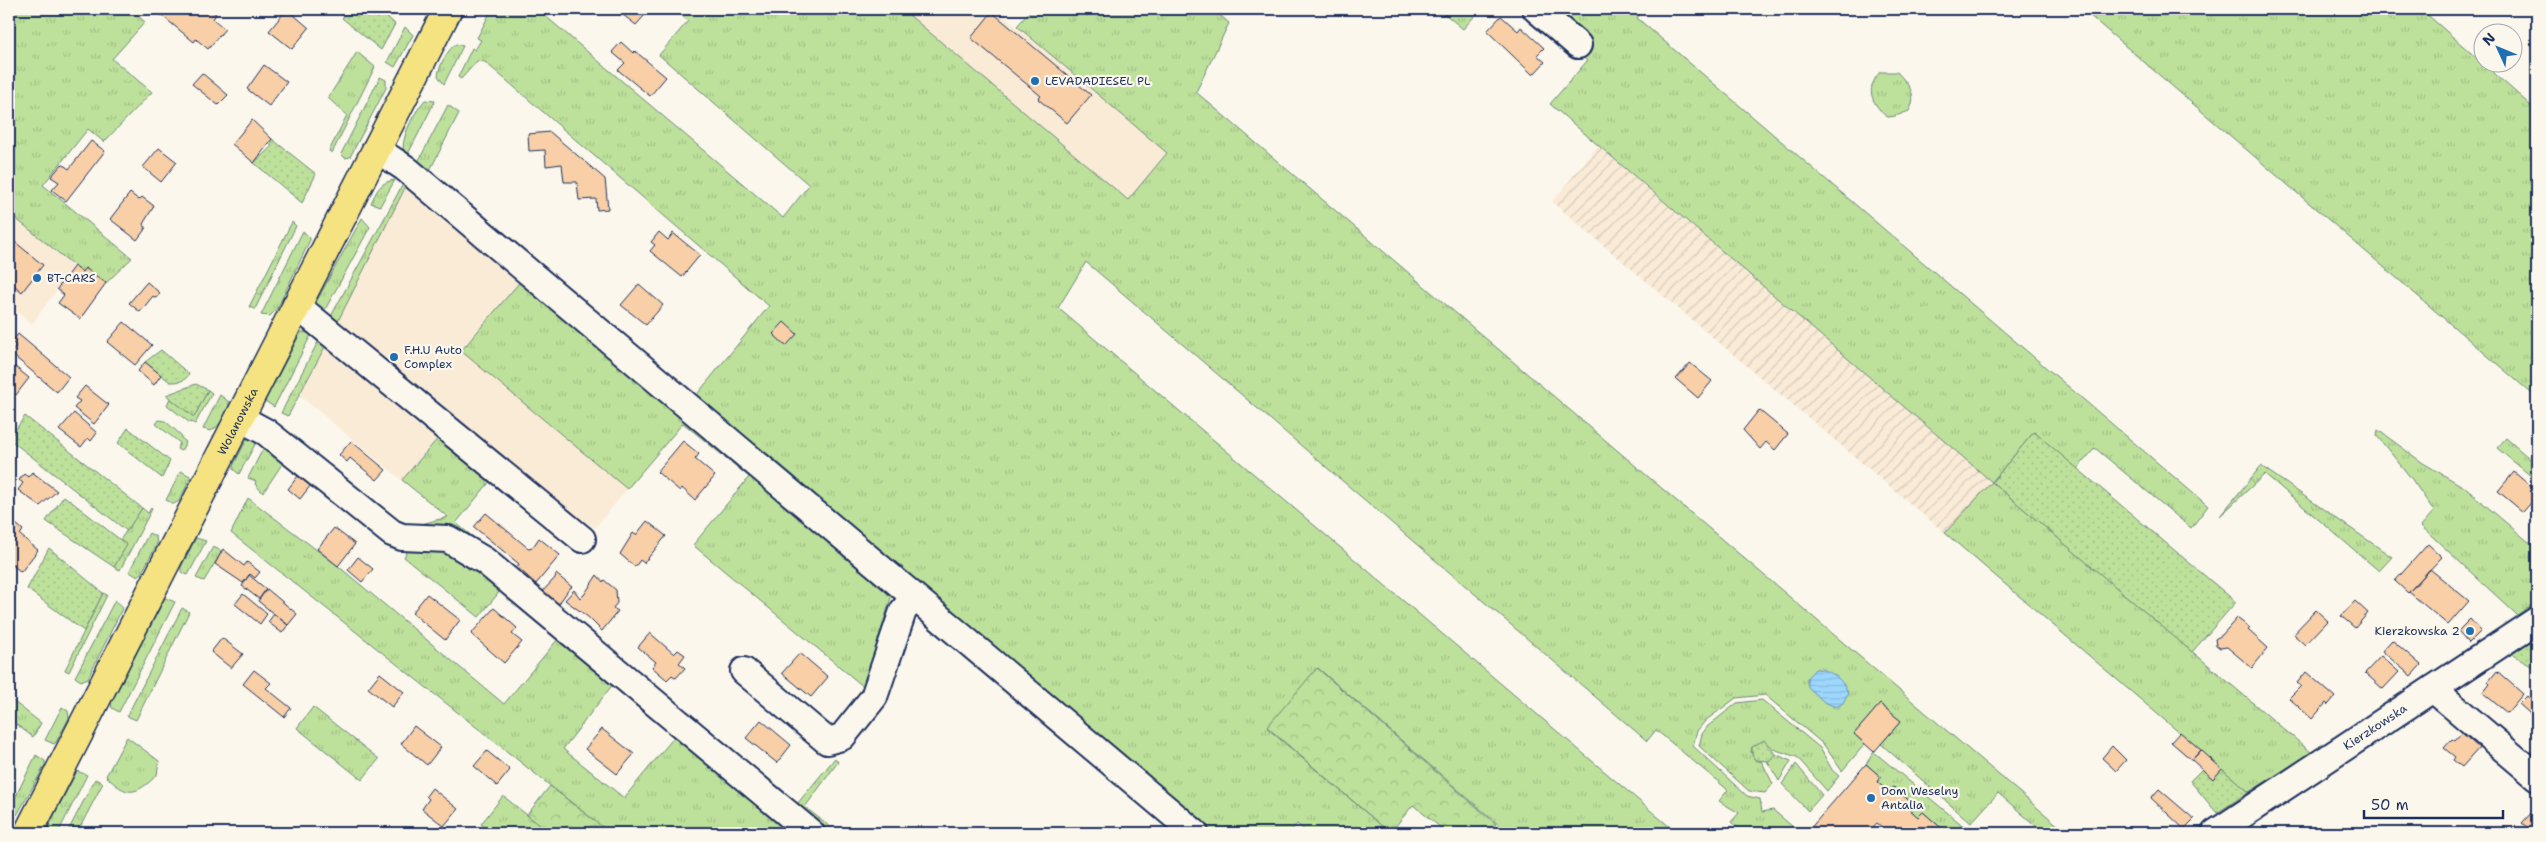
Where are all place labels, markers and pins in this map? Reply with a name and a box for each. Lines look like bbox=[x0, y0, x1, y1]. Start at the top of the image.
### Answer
place label: LEVADADIESEL PL bbox=[1045, 73, 1151, 89]
marker: LEVADADIESEL PL bbox=[1029, 75, 1041, 87]
place label: BT-CARS bbox=[47, 270, 96, 286]
marker: BT-CARS bbox=[31, 272, 43, 284]
place label: F.H.U Auto Complex bbox=[404, 342, 462, 372]
marker: F.H.U Auto Complex bbox=[388, 351, 400, 363]
place label: Kierzkowska 2 bbox=[2375, 623, 2460, 639]
marker: Kierzkowska 2 bbox=[2464, 625, 2476, 637]
place label: Dom Weselny Antalia bbox=[1881, 783, 1958, 813]
marker: Dom Weselny Antalia bbox=[1865, 792, 1877, 804]

